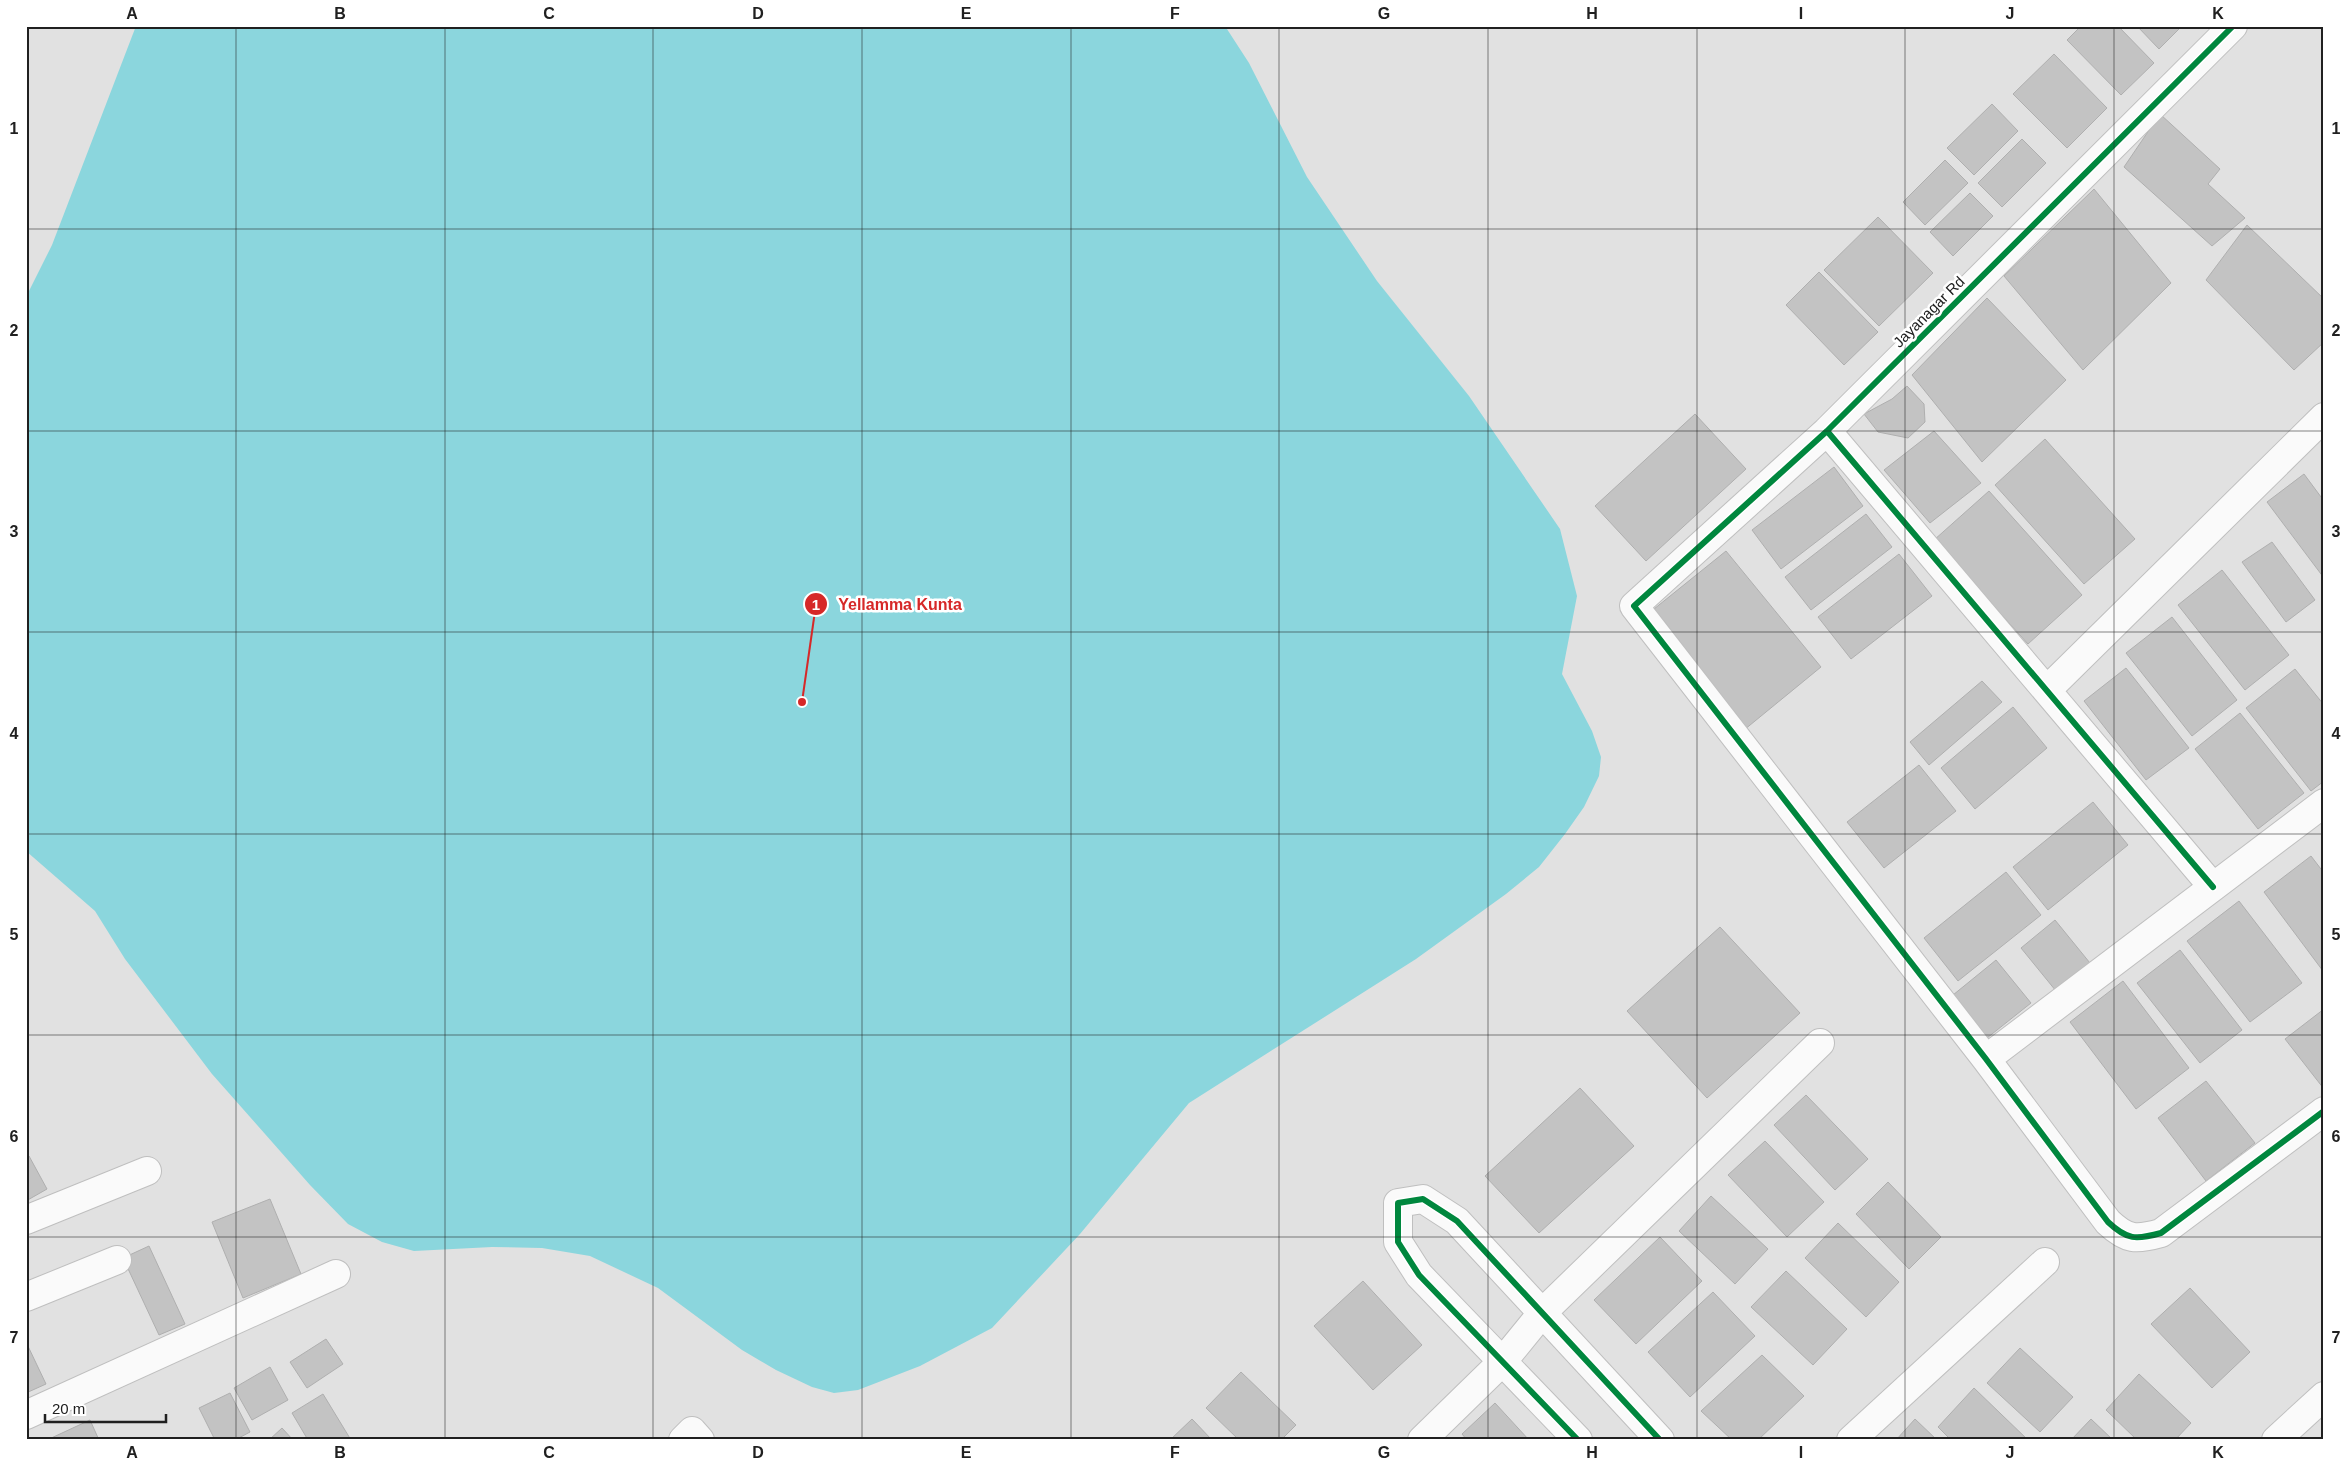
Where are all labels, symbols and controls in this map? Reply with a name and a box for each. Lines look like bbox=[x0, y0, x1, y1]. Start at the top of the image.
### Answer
text: A bbox=[126, 5, 138, 22]
text: B bbox=[334, 5, 346, 22]
text: C bbox=[543, 5, 555, 22]
text: D bbox=[752, 5, 764, 22]
text: E bbox=[961, 5, 972, 22]
text: F bbox=[1170, 5, 1180, 22]
text: G bbox=[1378, 5, 1390, 22]
text: H bbox=[1586, 5, 1598, 22]
text: I bbox=[1799, 5, 1803, 22]
text: J bbox=[2006, 5, 2014, 22]
text: K bbox=[2212, 5, 2224, 22]
text: 1 bbox=[10, 120, 19, 137]
text: 1 bbox=[2332, 120, 2341, 137]
street label: Jayanagar Rd bbox=[1890, 273, 1968, 351]
text: 2 bbox=[10, 322, 19, 339]
text: 2 bbox=[2332, 322, 2341, 339]
text: 3 bbox=[10, 523, 19, 540]
text: 3 bbox=[2332, 523, 2341, 540]
callout: Yellamma Kunta bbox=[803, 589, 972, 620]
text: 1 bbox=[812, 596, 820, 613]
text: Yellamma Kunta bbox=[838, 596, 962, 613]
text: 4 bbox=[10, 725, 19, 742]
text: 4 bbox=[2332, 725, 2341, 742]
text: 5 bbox=[10, 926, 19, 943]
text: 5 bbox=[2332, 926, 2341, 943]
text: 6 bbox=[10, 1128, 19, 1145]
text: 6 bbox=[2332, 1128, 2341, 1145]
text: 7 bbox=[10, 1329, 19, 1346]
text: 7 bbox=[2332, 1329, 2341, 1346]
scale bar bbox=[45, 1391, 166, 1423]
text: 20 m bbox=[52, 1400, 85, 1417]
text: A bbox=[126, 1444, 138, 1461]
text: B bbox=[334, 1444, 346, 1461]
text: C bbox=[543, 1444, 555, 1461]
text: D bbox=[752, 1444, 764, 1461]
text: E bbox=[961, 1444, 972, 1461]
text: F bbox=[1170, 1444, 1180, 1461]
text: G bbox=[1378, 1444, 1390, 1461]
text: H bbox=[1586, 1444, 1598, 1461]
text: I bbox=[1799, 1444, 1803, 1461]
text: J bbox=[2006, 1444, 2014, 1461]
text: K bbox=[2212, 1444, 2224, 1461]

